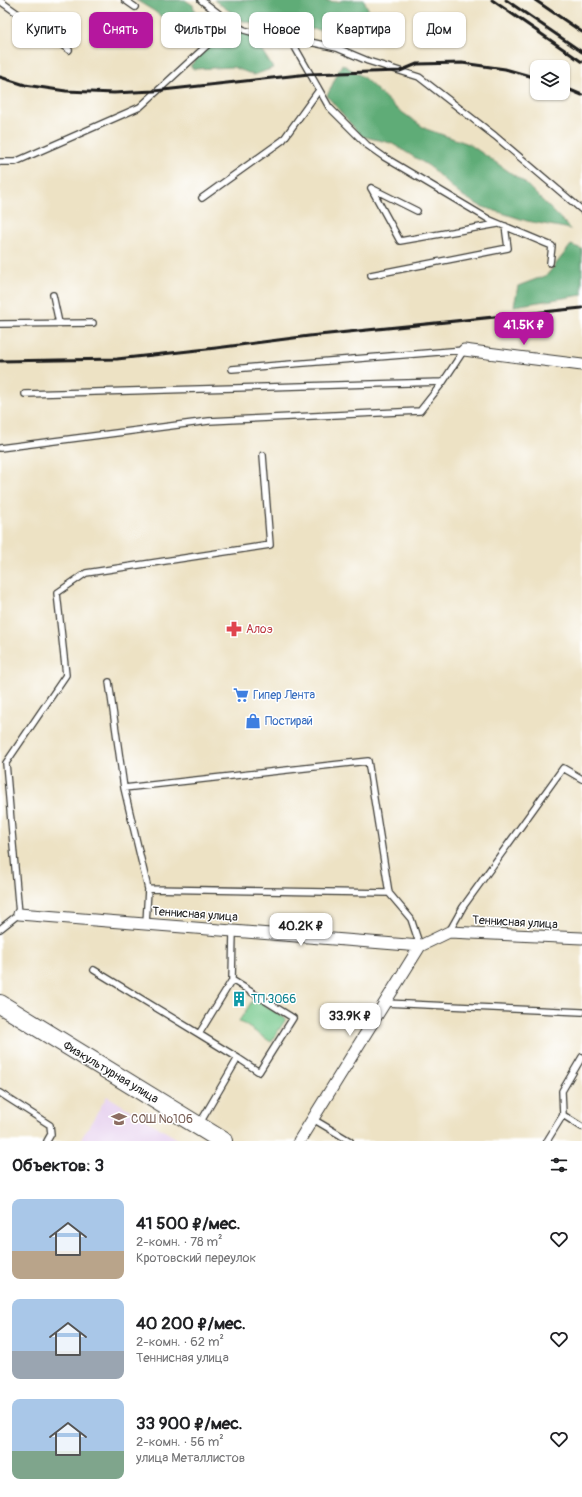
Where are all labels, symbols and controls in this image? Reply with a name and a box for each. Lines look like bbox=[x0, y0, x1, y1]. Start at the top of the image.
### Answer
chip: Купить bbox=[12, 12, 81, 48]
chip: Снять bbox=[89, 12, 153, 48]
chip: Фильтры bbox=[161, 12, 241, 48]
chip: Новое bbox=[249, 12, 314, 48]
chip: Квартира bbox=[322, 12, 405, 48]
chip: Дом bbox=[413, 12, 466, 48]
map controls bbox=[530, 60, 570, 100]
button: layers bbox=[530, 60, 570, 100]
pin: 41.5K ₽ bbox=[487, 312, 561, 346]
text: 41.5K ₽ bbox=[504, 317, 544, 333]
pharmacy icon: Алоэ bbox=[225, 620, 243, 638]
place label: Алоэ bbox=[246, 622, 273, 637]
supermarket icon: Гипер Лента bbox=[232, 686, 250, 704]
place label: Гипер Лента bbox=[253, 688, 315, 703]
shop icon: Постирай bbox=[244, 712, 262, 730]
place label: Постирай bbox=[265, 714, 313, 729]
street label: Теннисная улица bbox=[152, 904, 239, 925]
pin: 40.2K ₽ bbox=[264, 913, 338, 947]
street label: Теннисная улица bbox=[472, 913, 559, 932]
text: 40.2K ₽ bbox=[279, 918, 324, 934]
building icon: ТП 3066 bbox=[230, 990, 248, 1008]
place label: ТП 3066 bbox=[251, 992, 296, 1007]
pin: 33.9K ₽ bbox=[313, 1003, 387, 1037]
text: 33.9K ₽ bbox=[329, 1008, 371, 1024]
street label: Физкультурная улица bbox=[60, 1038, 162, 1107]
school or university icon: СОШ №106 bbox=[110, 1110, 128, 1128]
place label: СОШ №106 bbox=[131, 1112, 193, 1127]
icon: filters bbox=[548, 1154, 570, 1176]
text: Объектов: 3 bbox=[12, 1155, 104, 1176]
text: 41 500 ₽/мес. bbox=[136, 1213, 241, 1234]
icon: home bbox=[44, 1215, 92, 1263]
icon: heart bbox=[548, 1228, 570, 1250]
text: 2-комн. · 78 m² bbox=[136, 1234, 222, 1250]
text: Кротовский переулок bbox=[136, 1250, 256, 1266]
text: 40 200 ₽/мес. bbox=[136, 1313, 246, 1334]
icon: home bbox=[44, 1315, 92, 1363]
icon: heart bbox=[548, 1328, 570, 1350]
text: 2-комн. · 62 m² bbox=[136, 1334, 224, 1350]
text: Теннисная улица bbox=[136, 1350, 229, 1366]
text: 33 900 ₽/мес. bbox=[136, 1413, 243, 1434]
icon: home bbox=[44, 1415, 92, 1463]
icon: heart bbox=[548, 1428, 570, 1450]
text: 2-комн. · 56 m² bbox=[136, 1434, 224, 1450]
text: улица Металлистов bbox=[136, 1450, 245, 1466]

